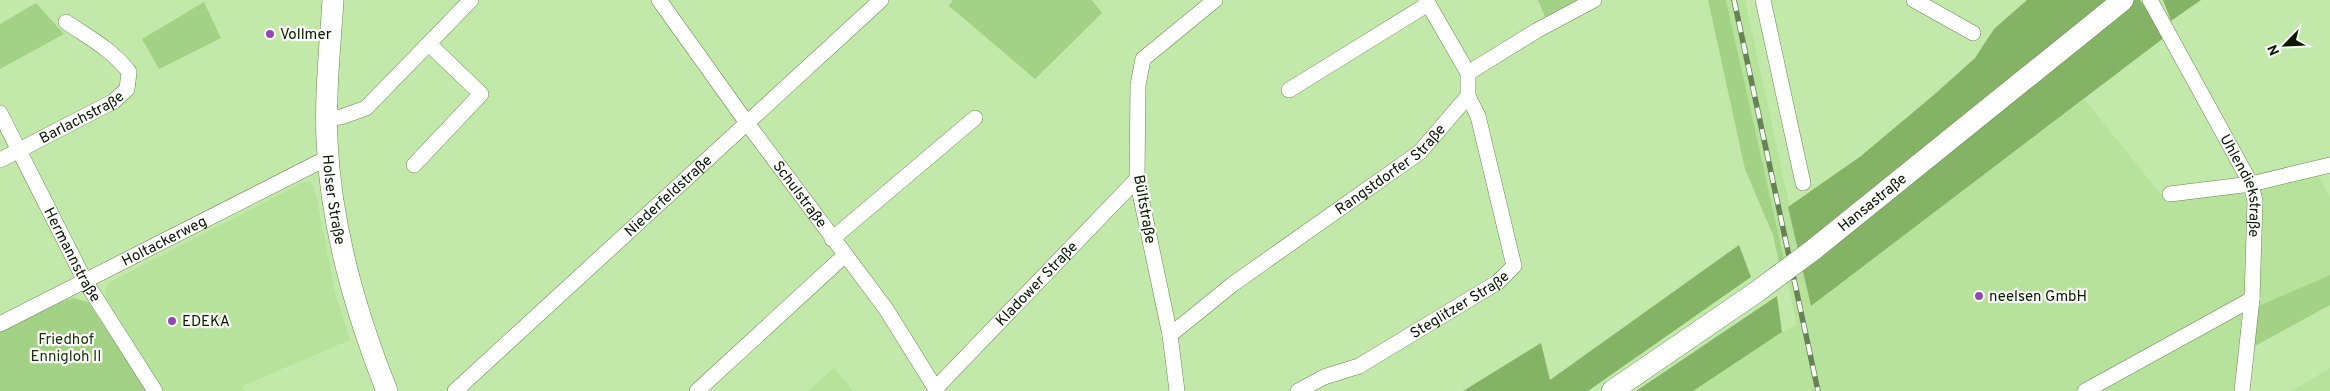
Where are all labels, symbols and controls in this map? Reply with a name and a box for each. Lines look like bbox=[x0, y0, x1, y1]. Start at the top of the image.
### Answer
north arrow bbox=[2260, 20, 2310, 70]
place label: Vollmer bbox=[280, 26, 332, 45]
marker: Vollmer bbox=[264, 28, 276, 40]
text: N bbox=[2265, 42, 2284, 58]
street label: Barlachstraße bbox=[36, 88, 129, 149]
street label: Rangstdorfer Straße bbox=[1332, 121, 1451, 220]
street label: Uhlendiekstraße bbox=[2215, 131, 2263, 238]
street label: Niederfeldstraße bbox=[621, 152, 717, 242]
street label: Holser Straße bbox=[317, 154, 349, 247]
street label: Schulstraße bbox=[768, 158, 830, 232]
street label: Hansastraße bbox=[1835, 170, 1911, 237]
street label: Bültstraße bbox=[1128, 173, 1159, 245]
street label: Hermannstraße bbox=[38, 205, 104, 306]
street label: Holtackerweg bbox=[119, 213, 211, 272]
street label: Kladower Straße bbox=[992, 238, 1083, 331]
street label: Steglitzer Straße bbox=[1407, 268, 1514, 344]
place label: neelsen GmbH bbox=[1989, 288, 2087, 307]
marker: neelsen GmbH bbox=[1973, 290, 1985, 302]
place label: EDEKA bbox=[182, 313, 230, 332]
marker: EDEKA bbox=[166, 315, 178, 327]
park label: Friedhof Ennigloh II bbox=[31, 331, 101, 367]

